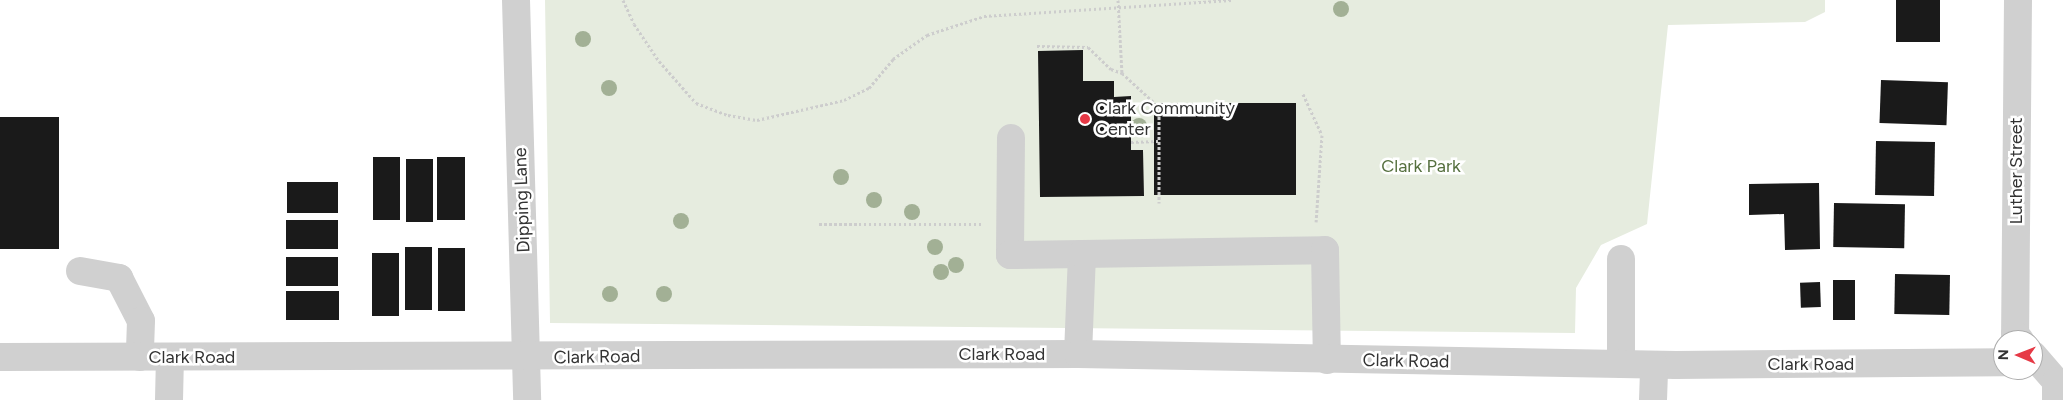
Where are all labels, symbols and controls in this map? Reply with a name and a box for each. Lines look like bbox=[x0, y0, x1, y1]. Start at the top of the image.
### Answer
place label: Clark Community Center bbox=[1095, 98, 1235, 140]
marker: Clark Community Center bbox=[1079, 113, 1091, 125]
street label: Luther Street bbox=[2005, 117, 2027, 225]
street label: Dipping Lane bbox=[509, 147, 535, 253]
park label: Clark Park bbox=[1381, 155, 1461, 177]
north arrow bbox=[1993, 330, 2043, 380]
street label: Clark Road bbox=[959, 343, 1045, 365]
street label: Clark Road bbox=[553, 345, 641, 369]
street label: Clark Road bbox=[149, 346, 235, 368]
street label: Clark Road bbox=[1362, 349, 1450, 373]
text: N bbox=[1995, 349, 2012, 360]
street label: Clark Road bbox=[1768, 353, 1854, 375]

